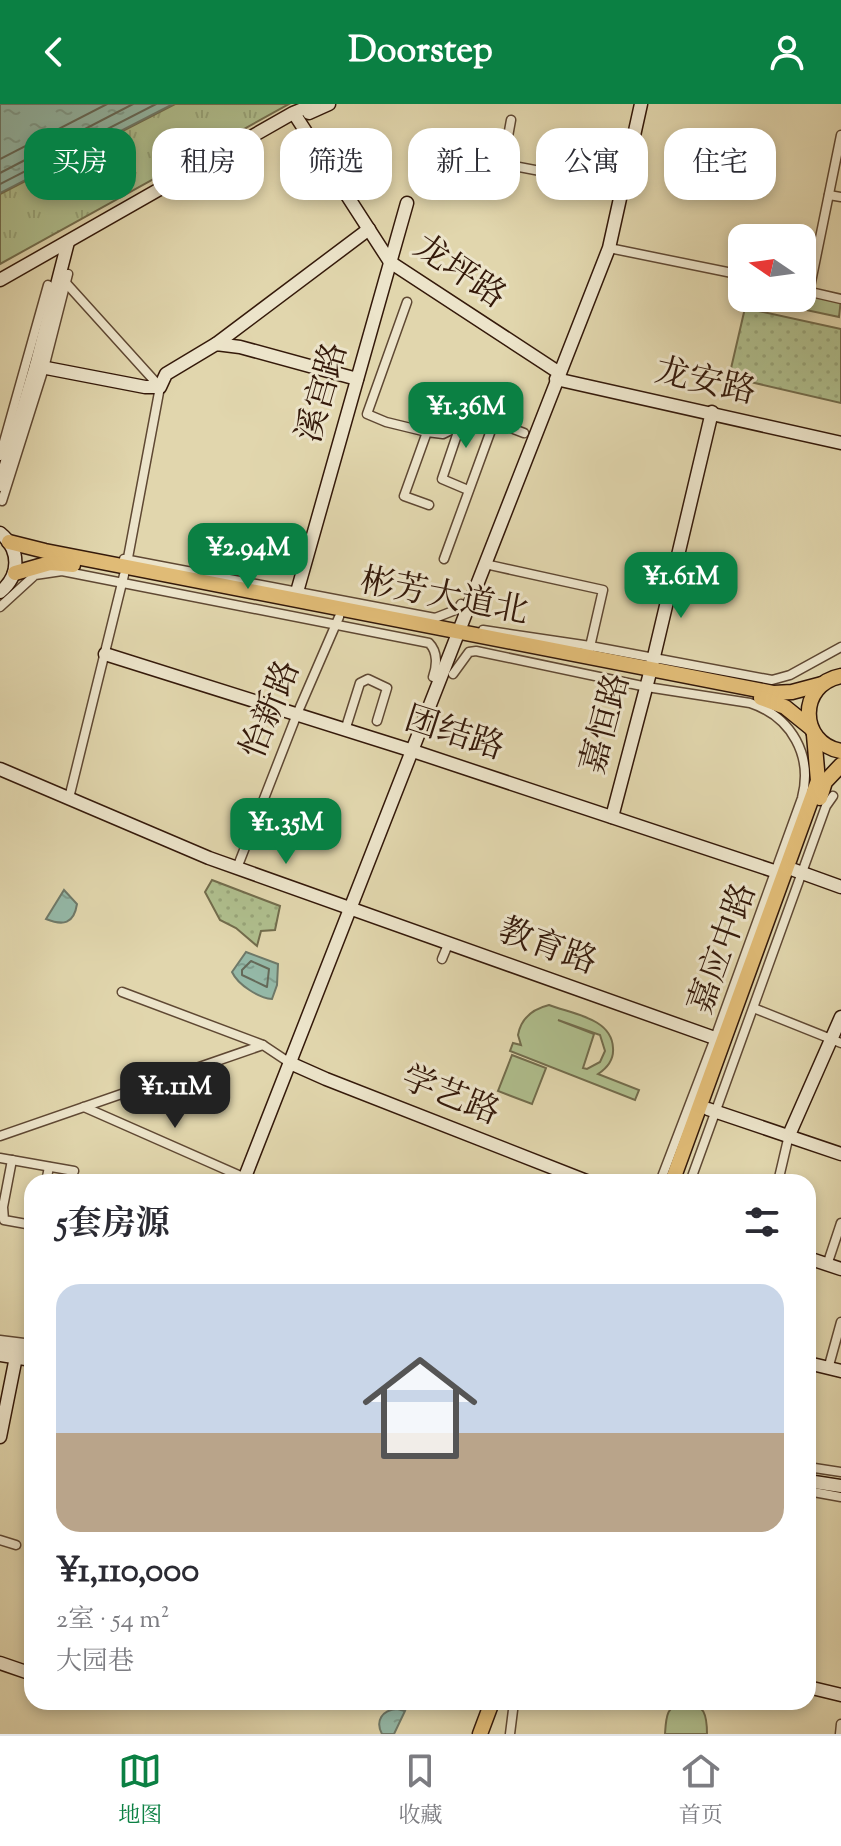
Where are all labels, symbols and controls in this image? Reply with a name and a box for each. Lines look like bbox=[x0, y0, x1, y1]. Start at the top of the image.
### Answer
text: Doorstep bbox=[348, 26, 493, 78]
icon: back bbox=[32, 30, 76, 74]
icon: person bbox=[765, 30, 809, 74]
chip: 买房 bbox=[24, 128, 136, 200]
chip: 租房 bbox=[152, 128, 264, 200]
chip: 筛选 bbox=[280, 128, 392, 200]
chip: 新上 bbox=[408, 128, 520, 200]
chip: 公寓 bbox=[536, 128, 648, 200]
chip: 住宅 bbox=[664, 128, 776, 200]
street label: 龙坪路 bbox=[403, 224, 515, 322]
north arrow bbox=[728, 224, 816, 312]
map controls bbox=[728, 224, 816, 312]
street label: 溪宫路 bbox=[286, 337, 362, 449]
street label: 龙安路 bbox=[650, 348, 760, 418]
pin: ¥1.36M bbox=[401, 382, 531, 450]
text: ¥1.36M bbox=[426, 389, 506, 426]
pin: ¥2.94M bbox=[183, 523, 313, 591]
text: ¥2.94M bbox=[206, 530, 290, 567]
pin: ¥1.61M bbox=[616, 552, 746, 620]
street label: 彬芳大道北 bbox=[356, 558, 532, 638]
text: ¥1.61M bbox=[642, 559, 720, 596]
street label: 怡新路 bbox=[230, 654, 314, 766]
street label: 嘉恒路 bbox=[570, 668, 644, 780]
street label: 团结路 bbox=[398, 696, 510, 774]
pin: ¥1.35M bbox=[221, 798, 351, 866]
text: ¥1.35M bbox=[248, 805, 324, 842]
street label: 嘉应中路 bbox=[678, 877, 770, 1021]
street label: 教育路 bbox=[491, 908, 603, 988]
street label: 学艺路 bbox=[394, 1055, 506, 1139]
pin: ¥1.11M bbox=[110, 1062, 240, 1130]
text: ¥1.11M bbox=[138, 1069, 212, 1106]
icon: filters bbox=[740, 1200, 784, 1244]
text: 5套房源 bbox=[56, 1201, 170, 1250]
icon: home bbox=[348, 1336, 492, 1480]
text: ¥1,110,000 bbox=[56, 1548, 199, 1597]
text: 2室 · 54 m² bbox=[56, 1602, 170, 1639]
text: 大园巷 bbox=[56, 1644, 134, 1681]
tab: 地图 bbox=[118, 1749, 162, 1833]
tab: 收藏 bbox=[398, 1749, 443, 1833]
tab: 首页 bbox=[679, 1749, 723, 1833]

